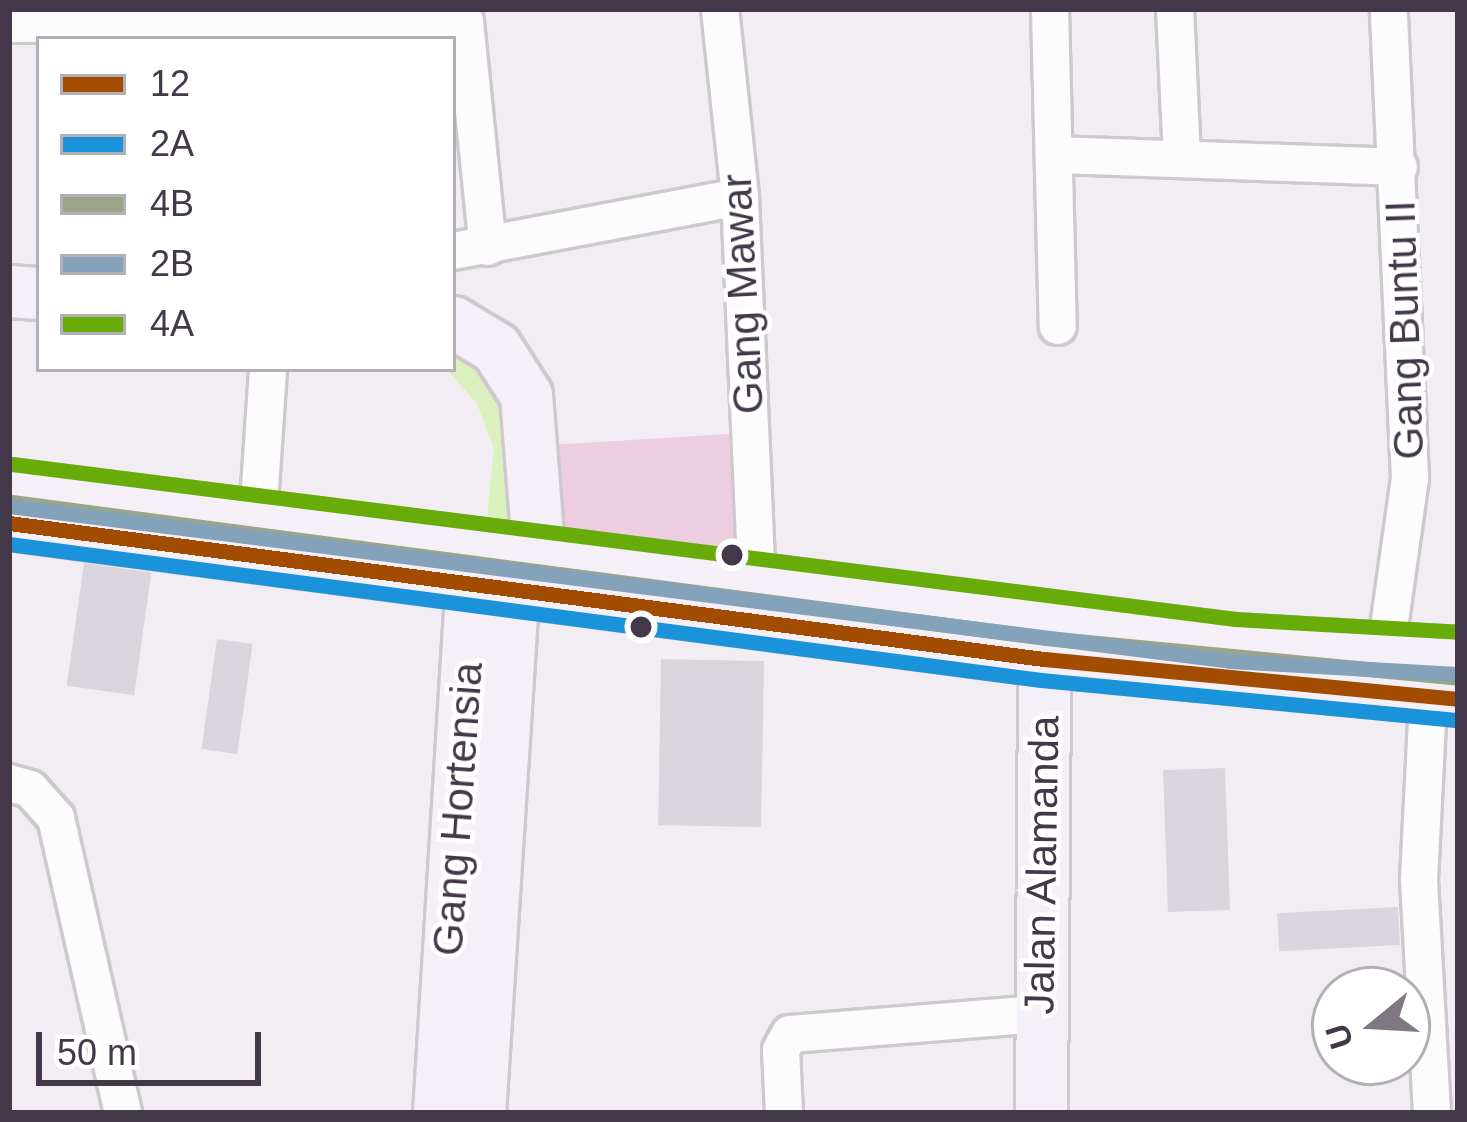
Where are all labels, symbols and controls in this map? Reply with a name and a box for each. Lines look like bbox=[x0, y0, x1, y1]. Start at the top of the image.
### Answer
legend bbox=[36, 36, 456, 372]
text: 12 bbox=[150, 63, 190, 104]
text: 2A bbox=[150, 123, 194, 164]
street label: Gang Mawar bbox=[712, 173, 774, 415]
text: 4B bbox=[150, 183, 194, 224]
street label: Gang Buntu II bbox=[1375, 200, 1435, 460]
text: 2B bbox=[150, 243, 194, 284]
text: 4A bbox=[150, 303, 194, 344]
unlabelled marker bbox=[721, 544, 743, 566]
unlabelled marker bbox=[630, 616, 652, 638]
street label: Gang Hortensia bbox=[423, 661, 493, 957]
street label: Jalan Alamanda bbox=[1014, 714, 1070, 1016]
north arrow bbox=[1311, 966, 1431, 1086]
scale bar bbox=[42, 1008, 267, 1082]
text: U bbox=[1318, 1019, 1360, 1053]
text: 50 m bbox=[57, 1032, 137, 1073]

